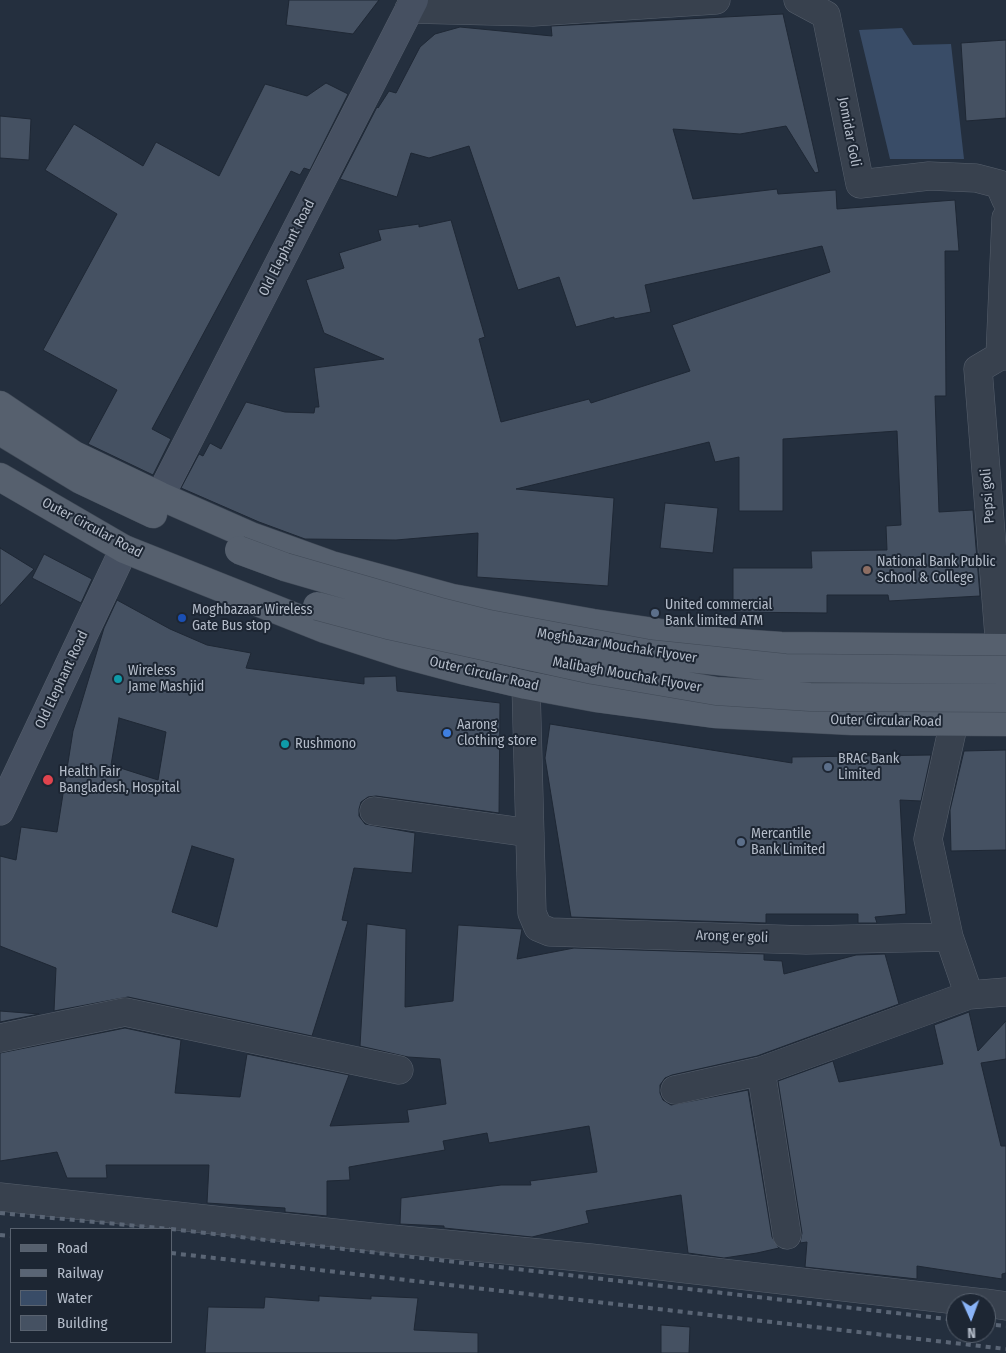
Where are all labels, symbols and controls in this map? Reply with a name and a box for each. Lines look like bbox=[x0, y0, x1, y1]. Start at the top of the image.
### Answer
street label: Jomidar Goli bbox=[834, 96, 864, 168]
street label: Old Elephant Road bbox=[255, 197, 319, 299]
street label: Pepsi goli bbox=[978, 468, 998, 524]
street label: Outer Circular Road bbox=[39, 494, 145, 562]
place label: National Bank Public School & College bbox=[877, 554, 996, 586]
marker: National Bank Public School & College bbox=[861, 564, 873, 576]
place label: United commercial Bank limited ATM bbox=[665, 597, 772, 630]
place label: Moghbazaar Wireless Gate Bus stop bbox=[192, 602, 312, 634]
marker: United commercial Bank limited ATM bbox=[649, 607, 661, 619]
marker: Moghbazaar Wireless Gate Bus stop bbox=[176, 612, 188, 624]
street label: Moghbazar Mouchak Flyover bbox=[536, 625, 698, 667]
street label: Old Elephant Road bbox=[32, 628, 92, 732]
street label: Outer Circular Road bbox=[428, 653, 540, 695]
street label: Malibagh Mouchak Flyover bbox=[551, 654, 703, 696]
place label: Wireless Jame Mashjid bbox=[128, 663, 204, 696]
marker: Wireless Jame Mashjid bbox=[112, 673, 124, 685]
street label: Outer Circular Road bbox=[830, 712, 942, 730]
place label: Aarong Clothing store bbox=[457, 717, 537, 750]
marker: Aarong Clothing store bbox=[441, 727, 453, 739]
place label: Rushmono bbox=[295, 736, 356, 752]
marker: Rushmono bbox=[279, 738, 291, 750]
place label: BRAC Bank Limited bbox=[838, 751, 899, 784]
marker: BRAC Bank Limited bbox=[822, 761, 834, 773]
place label: Health Fair Bangladesh, Hospital bbox=[59, 764, 180, 796]
marker: Health Fair Bangladesh, Hospital bbox=[41, 773, 55, 787]
place label: Mercantile Bank Limited bbox=[751, 826, 826, 859]
marker: Mercantile Bank Limited bbox=[735, 836, 747, 848]
street label: Arong er goli bbox=[695, 927, 769, 947]
legend bbox=[10, 1228, 172, 1343]
text: Road bbox=[57, 1239, 88, 1257]
text: Railway bbox=[57, 1264, 104, 1282]
text: Water bbox=[57, 1289, 92, 1307]
north arrow bbox=[946, 1293, 996, 1343]
text: Building bbox=[57, 1314, 108, 1332]
text: N bbox=[967, 1324, 976, 1341]

